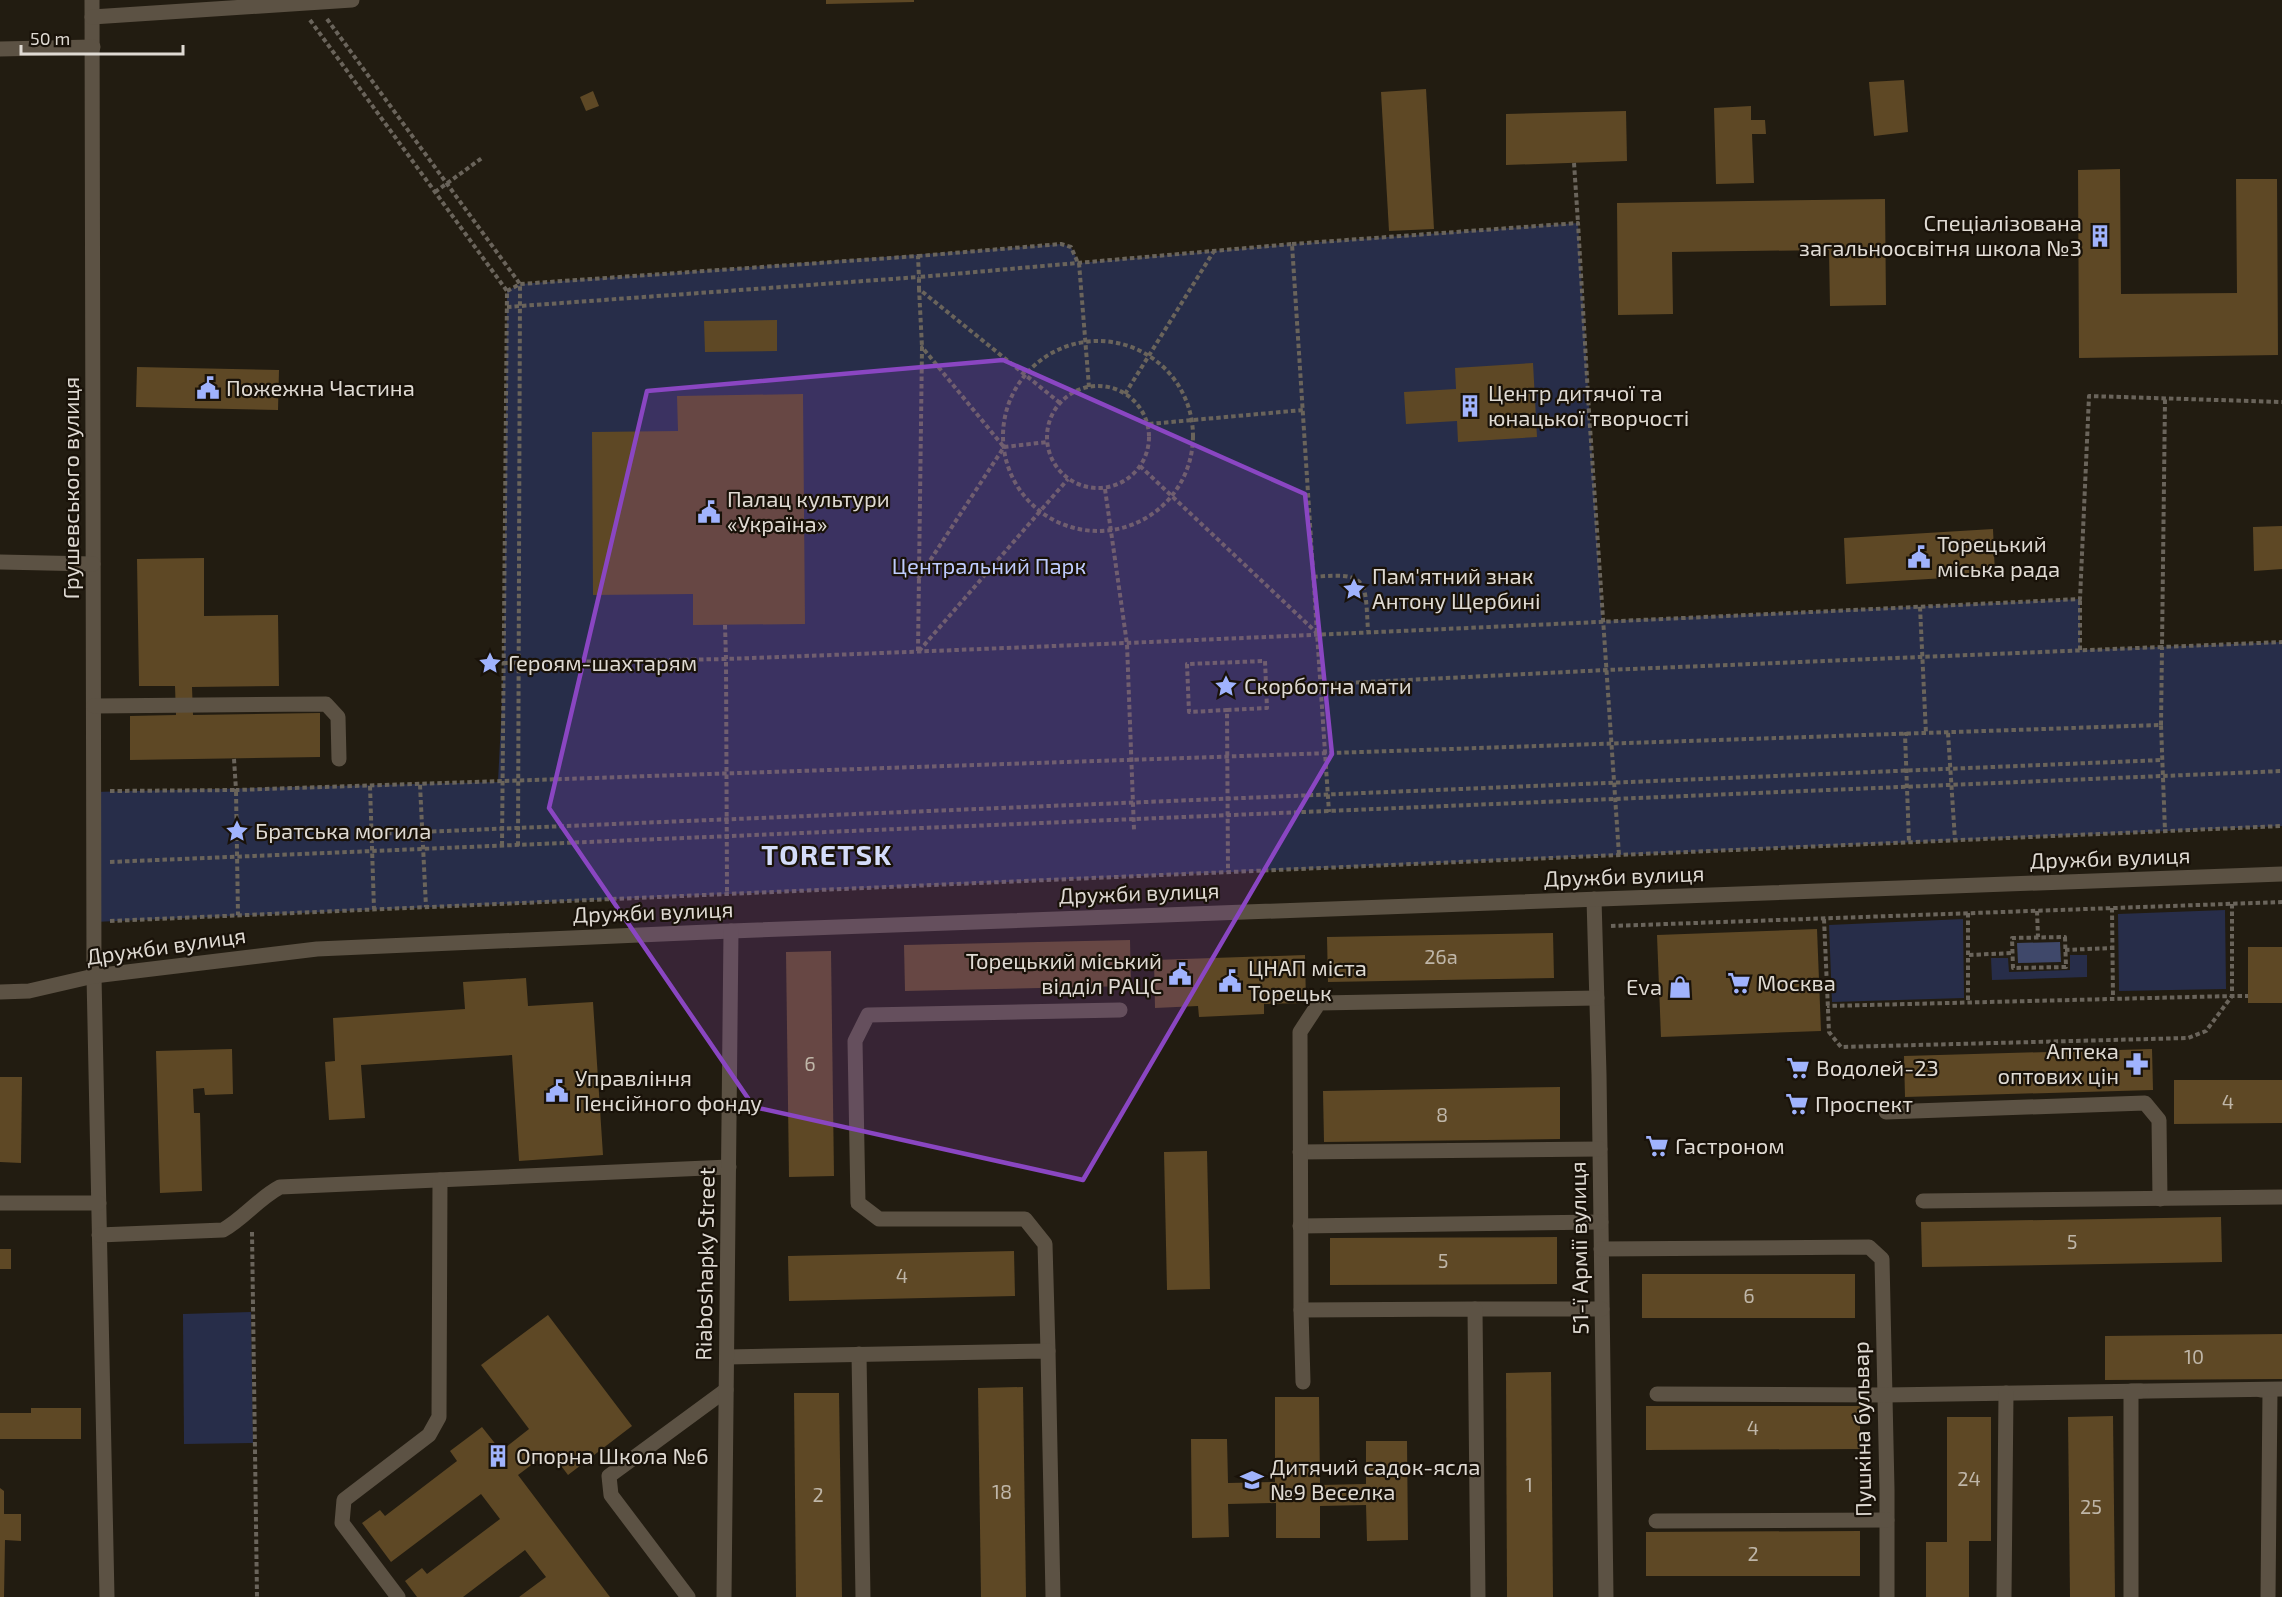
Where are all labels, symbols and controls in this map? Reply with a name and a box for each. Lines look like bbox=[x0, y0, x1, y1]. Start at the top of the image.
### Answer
scale bar bbox=[21, 18, 183, 56]
text: 50 m bbox=[30, 27, 70, 49]
place label: Спеціалізована загальноосвітня школа №3 bbox=[1799, 209, 2082, 260]
building icon: Спеціалізована загальноосвітня школа №3 bbox=[2087, 223, 2113, 249]
place label: Пожежна Частина bbox=[226, 374, 415, 400]
public building icon: Пожежна Частина bbox=[195, 375, 221, 401]
street label: Грушевського вулиця bbox=[57, 377, 84, 599]
place label: Центр дитячої та юнацької творчості bbox=[1488, 379, 1689, 430]
building icon: Центр дитячої та юнацької творчості bbox=[1457, 393, 1483, 419]
place label: Палац культури «Україна» bbox=[727, 485, 890, 536]
public building icon: Палац культури «Україна» bbox=[696, 499, 722, 525]
place label: Торецький міська рада bbox=[1937, 530, 2060, 581]
public building icon: Торецький міська рада bbox=[1906, 544, 1932, 570]
park label: Центральний Парк bbox=[892, 552, 1086, 578]
place label: Пам'ятний знак Антону Щербині bbox=[1372, 562, 1541, 614]
place icon: Пам'ятний знак Антону Щербині bbox=[1341, 576, 1367, 602]
place label: Героям-шахтарям bbox=[508, 649, 697, 675]
place icon: Героям-шахтарям bbox=[477, 650, 503, 676]
place label: Скорботна мати bbox=[1244, 672, 1412, 698]
place icon: Скорботна мати bbox=[1213, 673, 1239, 699]
place label: Братська мoгила bbox=[255, 817, 431, 843]
place icon: Братська мoгила bbox=[224, 818, 250, 844]
district label: TORETSK bbox=[761, 837, 893, 871]
street label: Дружби вулиця bbox=[2029, 841, 2191, 874]
street label: Дружби вулиця bbox=[1543, 859, 1705, 892]
street label: Дружби вулиця bbox=[1058, 876, 1220, 909]
street label: Дружби вулиця bbox=[572, 895, 734, 928]
street label: Дружби вулиця bbox=[84, 921, 247, 970]
house number: 26а bbox=[1424, 944, 1458, 968]
place label: Торецький міський відділ РАЦС bbox=[966, 947, 1162, 998]
place label: ЦНАП міста Торецьк bbox=[1248, 954, 1367, 1005]
public building icon: Торецький міський відділ РАЦС bbox=[1167, 961, 1193, 987]
public building icon: ЦНАП міста Торецьк bbox=[1217, 968, 1243, 994]
place label: Москва bbox=[1757, 969, 1836, 995]
supermarket icon: Москва bbox=[1726, 970, 1752, 996]
place label: Eva bbox=[1626, 973, 1662, 999]
shop icon: Eva bbox=[1667, 974, 1693, 1000]
place label: Аптека оптових цін bbox=[1998, 1037, 2119, 1088]
house number: 6 bbox=[804, 1051, 816, 1075]
pharmacy icon: Аптека оптових цін bbox=[2124, 1051, 2150, 1077]
place label: Водолей-23 bbox=[1816, 1054, 1939, 1080]
supermarket icon: Водолей-23 bbox=[1785, 1055, 1811, 1081]
place label: Управління Пенсійного фонду bbox=[575, 1064, 762, 1116]
public building icon: Управління Пенсійного фонду bbox=[544, 1078, 570, 1104]
house number: 4 bbox=[2222, 1089, 2234, 1113]
place label: Проспект bbox=[1815, 1090, 1913, 1116]
supermarket icon: Проспект bbox=[1784, 1091, 1810, 1117]
house number: 8 bbox=[1436, 1102, 1448, 1126]
place label: Гастроном bbox=[1675, 1132, 1785, 1158]
supermarket icon: Гастроном bbox=[1644, 1133, 1670, 1159]
street label: 51-ї Армії вулиця bbox=[1563, 1161, 1594, 1335]
street label: Riaboshapky Street bbox=[689, 1167, 719, 1361]
house number: 5 bbox=[2067, 1229, 2077, 1253]
house number: 5 bbox=[1438, 1248, 1448, 1272]
house number: 4 bbox=[896, 1263, 908, 1287]
house number: 6 bbox=[1743, 1283, 1755, 1307]
street label: Пушкіна бульвар bbox=[1846, 1341, 1877, 1517]
house number: 10 bbox=[2184, 1344, 2204, 1368]
house number: 4 bbox=[1747, 1415, 1759, 1439]
place label: Опорна Школа №6 bbox=[516, 1442, 709, 1468]
building icon: Опорна Школа №6 bbox=[485, 1443, 511, 1469]
place label: Дитячий садок-ясла №9 Веселка bbox=[1270, 1453, 1480, 1504]
house number: 24 bbox=[1957, 1466, 1981, 1490]
school or university icon: Дитячий садок-ясла №9 Веселка bbox=[1239, 1467, 1265, 1493]
house number: 1 bbox=[1525, 1472, 1533, 1496]
house number: 18 bbox=[992, 1479, 1012, 1503]
house number: 2 bbox=[812, 1482, 824, 1506]
house number: 25 bbox=[2080, 1494, 2102, 1518]
house number: 2 bbox=[1747, 1541, 1759, 1565]

